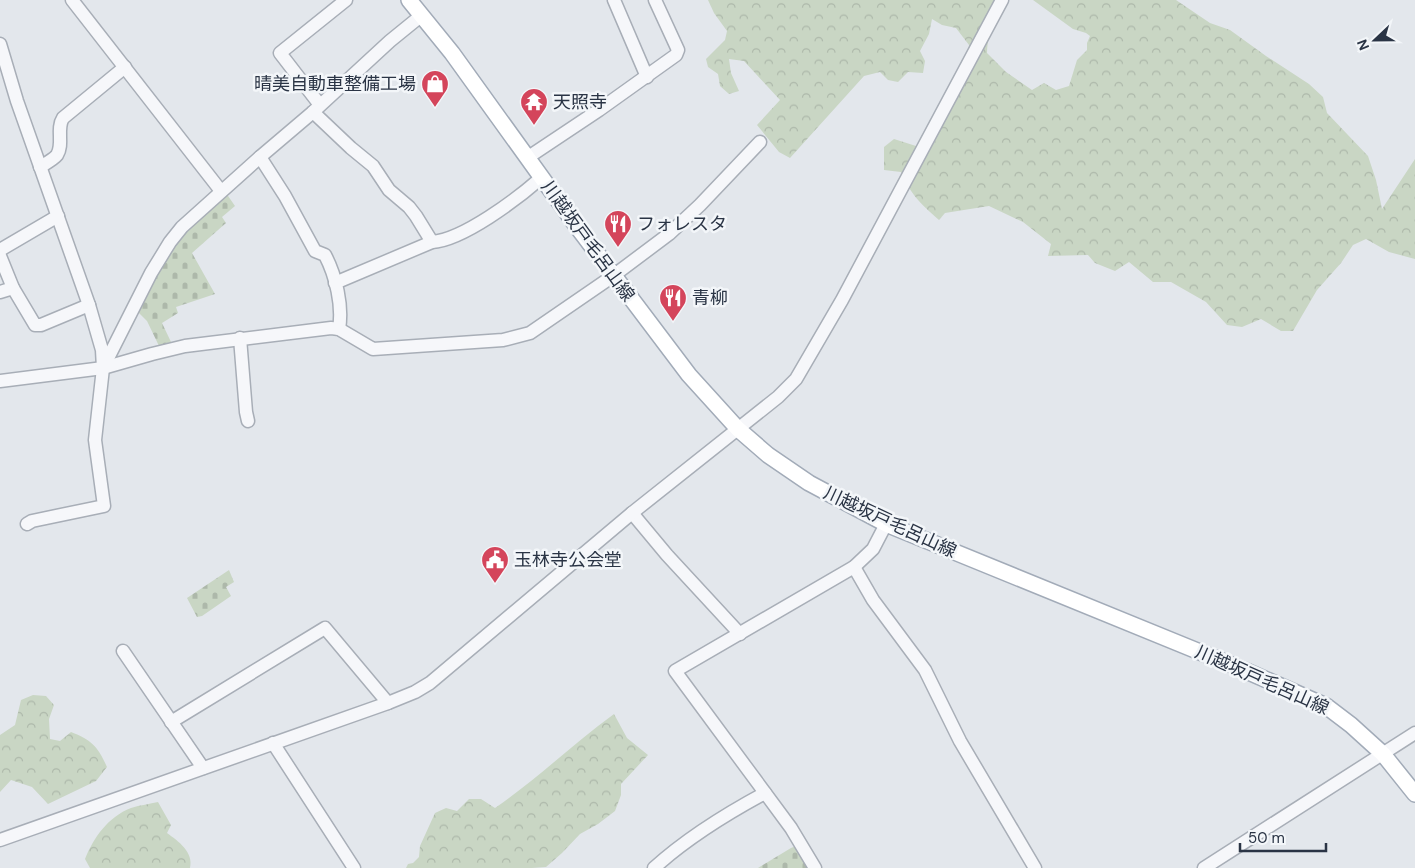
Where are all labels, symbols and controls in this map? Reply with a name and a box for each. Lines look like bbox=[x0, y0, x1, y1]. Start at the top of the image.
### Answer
north arrow bbox=[1350, 15, 1400, 65]
text: N bbox=[1353, 37, 1373, 53]
shop icon: 晴美自動車整備工場 bbox=[420, 69, 450, 108]
place label: 晴美自動車整備工場 bbox=[254, 72, 416, 96]
temple icon: 天照寺 bbox=[519, 87, 549, 126]
place label: 天照寺 bbox=[553, 90, 607, 114]
street label: 川越坂戸毛呂山線 bbox=[536, 176, 640, 306]
restaurant icon: フォレスタ bbox=[603, 209, 633, 248]
place label: フォレスタ bbox=[637, 212, 727, 236]
restaurant icon: 青柳 bbox=[658, 283, 688, 322]
place label: 青柳 bbox=[692, 286, 728, 310]
street label: 川越坂戸毛呂山線 bbox=[820, 481, 960, 563]
public building icon: 玉林寺公会堂 bbox=[480, 545, 510, 584]
place label: 玉林寺公会堂 bbox=[514, 548, 622, 572]
street label: 川越坂戸毛呂山線 bbox=[1191, 640, 1333, 720]
scale bar bbox=[1240, 820, 1326, 852]
text: 50 m bbox=[1248, 828, 1285, 848]

